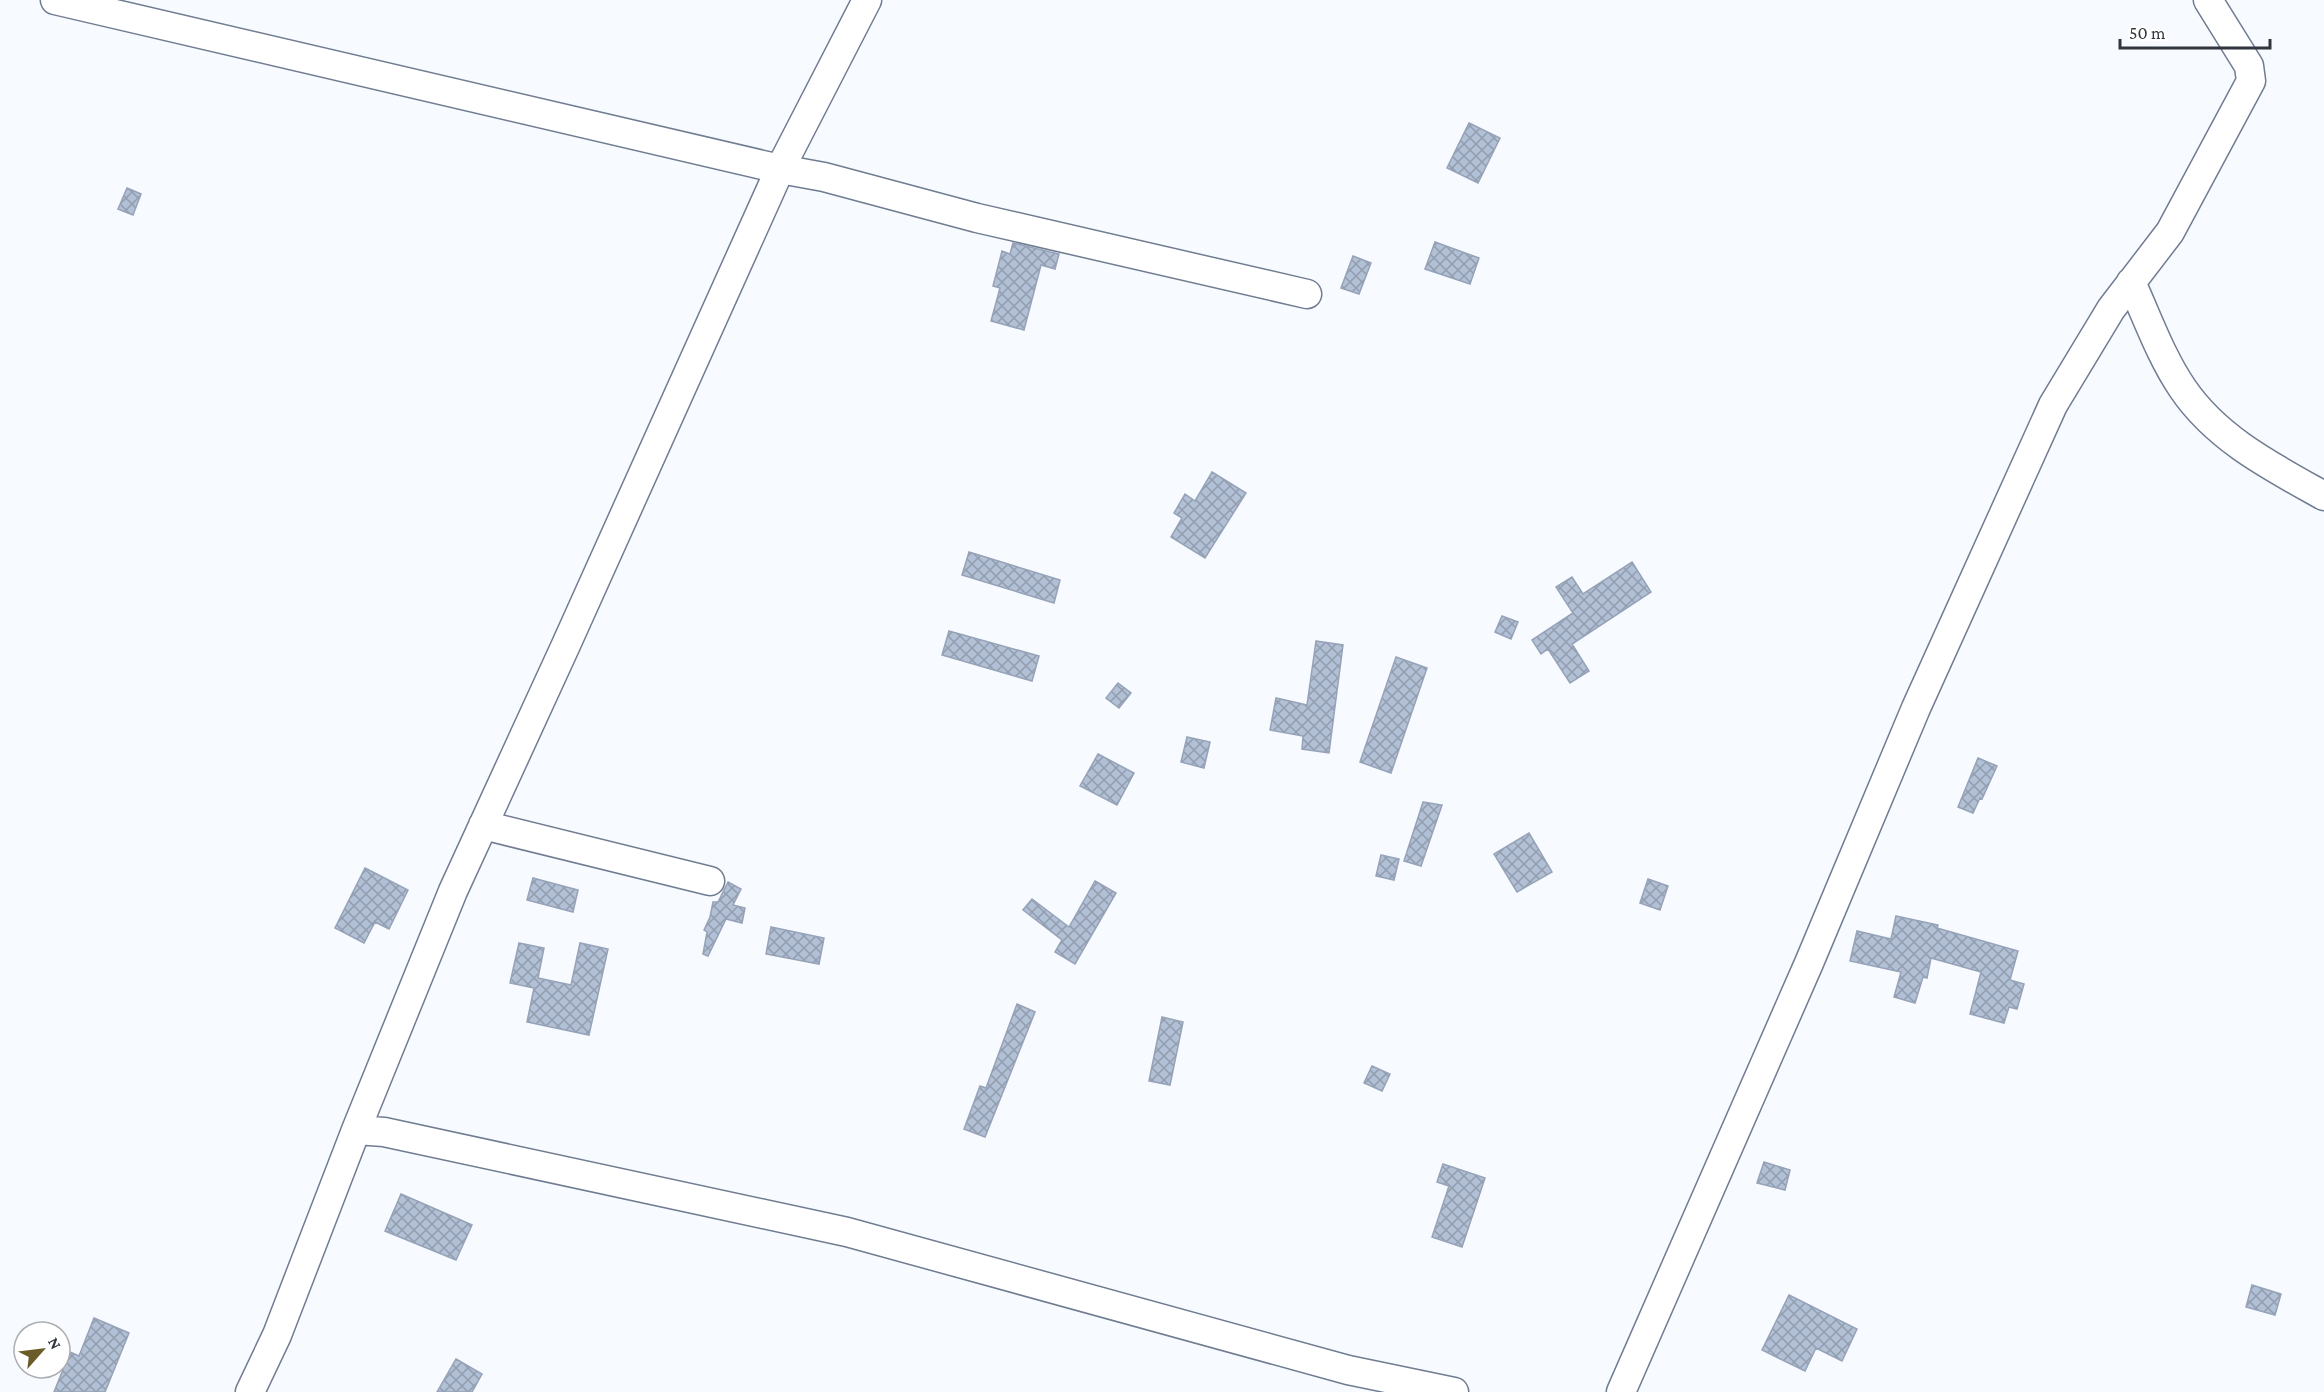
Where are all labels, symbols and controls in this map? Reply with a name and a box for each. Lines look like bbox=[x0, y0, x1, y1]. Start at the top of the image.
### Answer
scale bar bbox=[2120, 12, 2270, 50]
text: 50 m bbox=[2129, 23, 2166, 43]
north arrow bbox=[12, 1320, 72, 1380]
text: N bbox=[45, 1334, 65, 1352]

